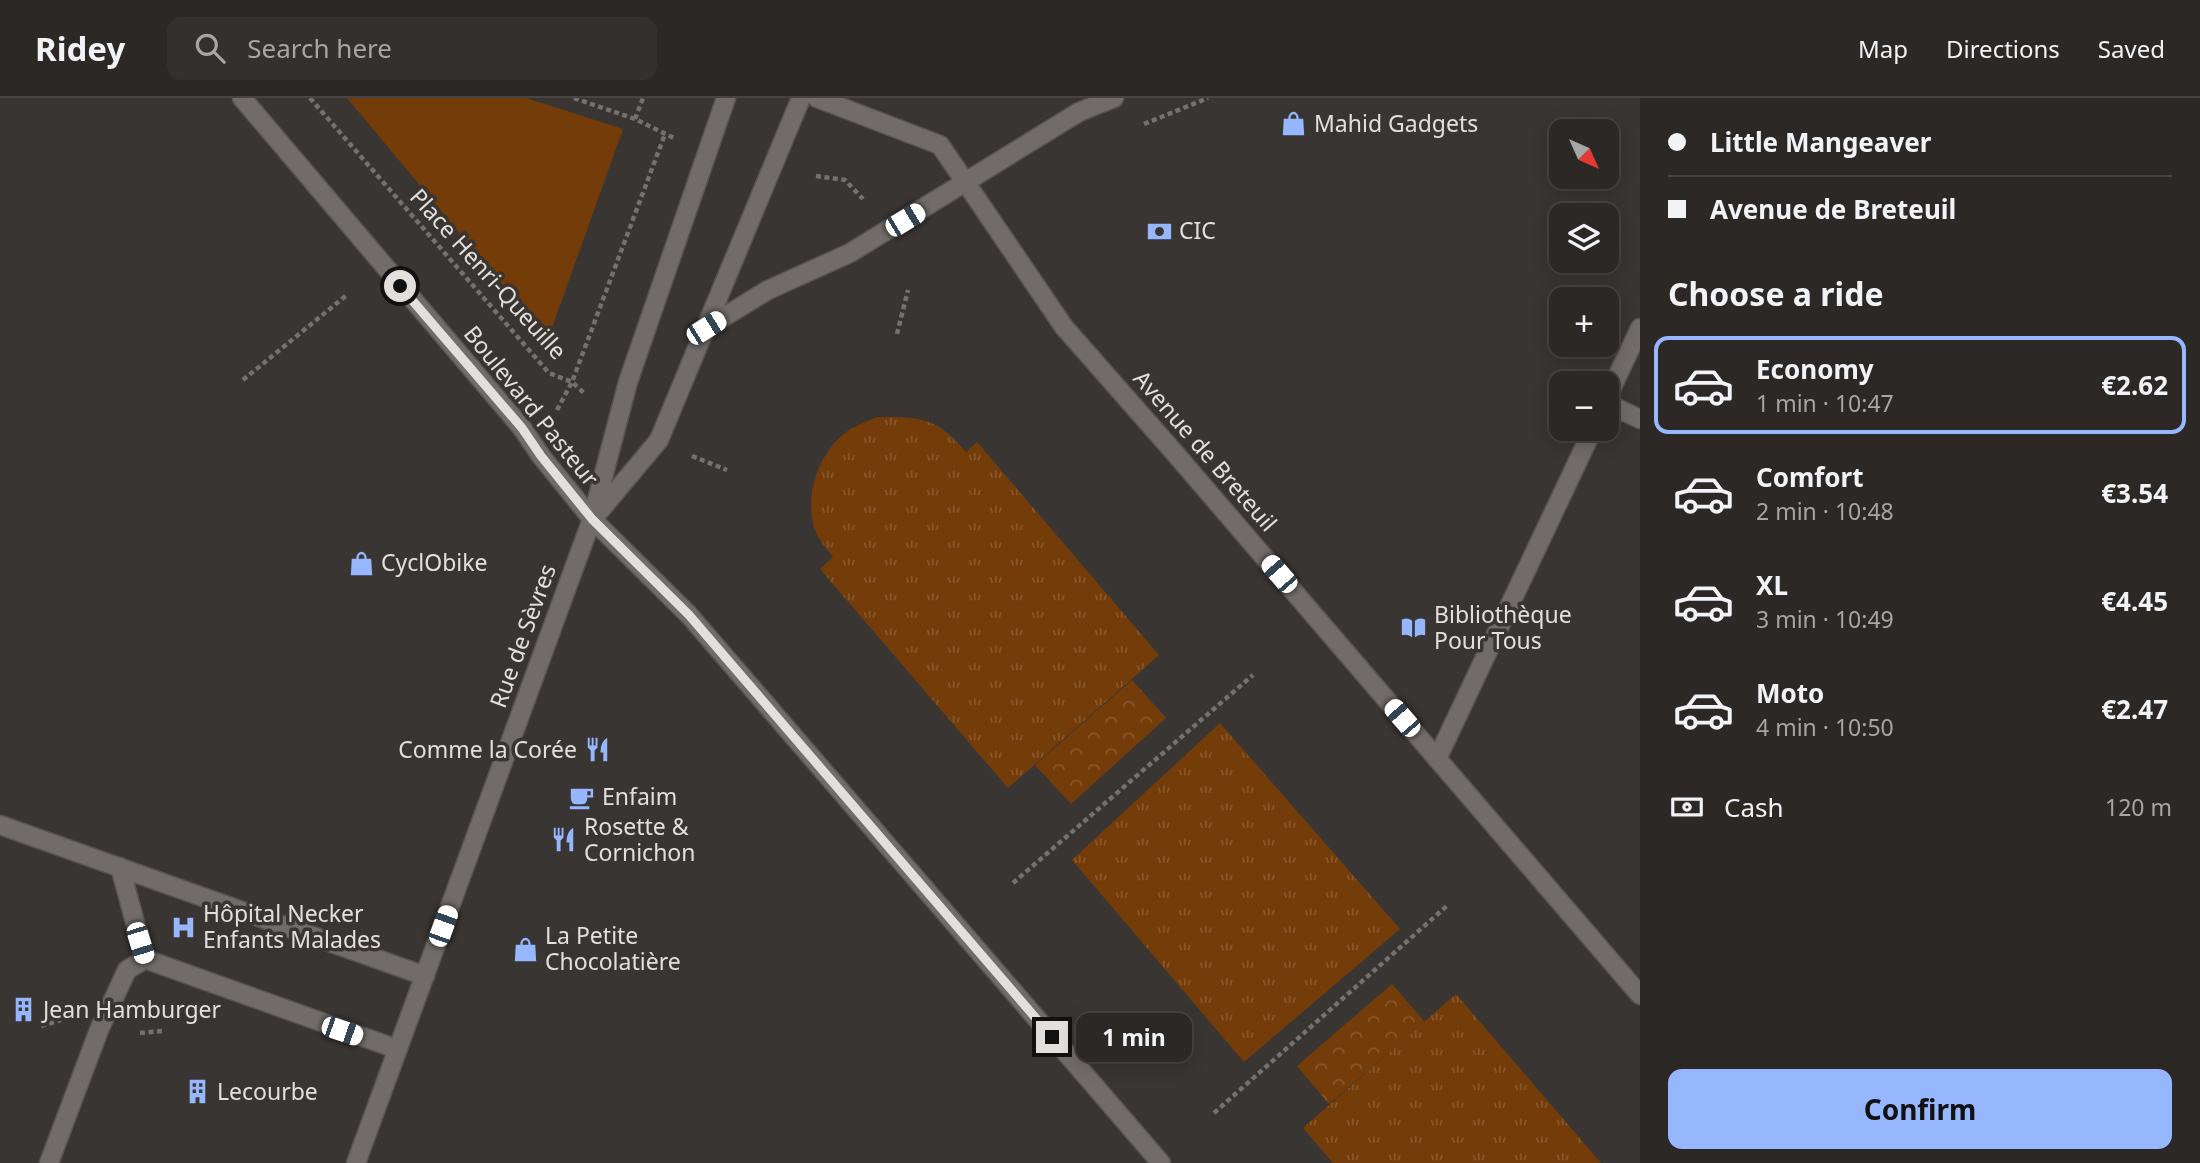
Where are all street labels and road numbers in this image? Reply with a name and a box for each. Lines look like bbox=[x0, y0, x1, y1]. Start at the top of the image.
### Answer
street label: Place Henri-Queuille bbox=[403, 181, 574, 366]
street label: Boulevard Pasteur bbox=[457, 318, 607, 493]
street label: Avenue de Breteuil bbox=[1127, 363, 1285, 538]
street label: Rue de Sèvres bbox=[481, 560, 563, 712]

